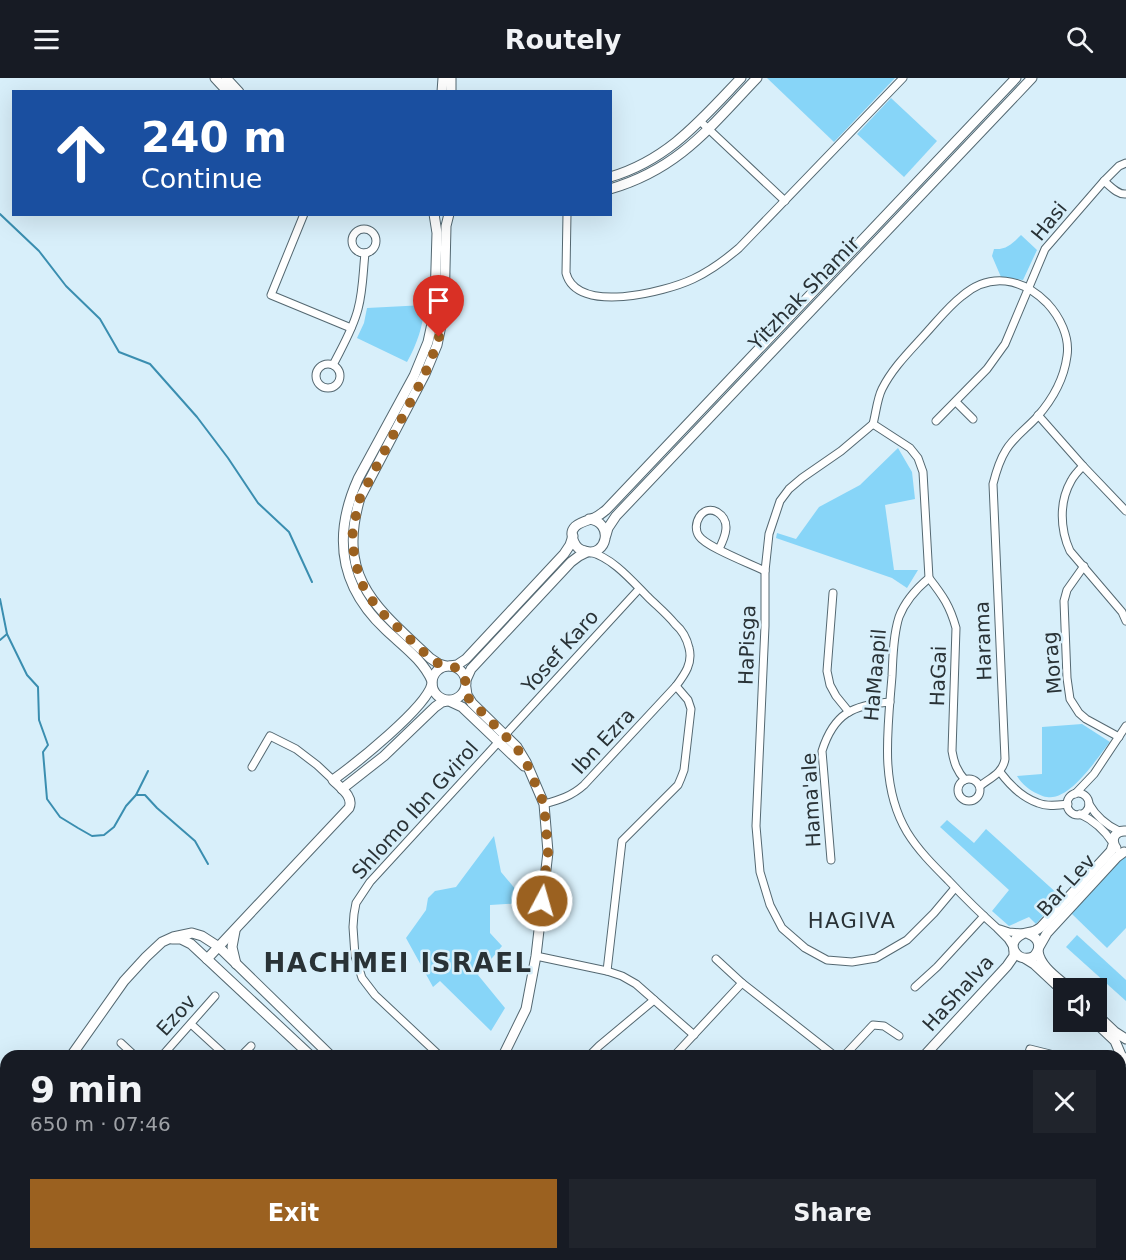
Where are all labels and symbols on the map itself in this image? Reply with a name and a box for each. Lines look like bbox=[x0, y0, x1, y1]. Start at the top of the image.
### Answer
street label: Hasi bbox=[1026, 197, 1072, 245]
street label: Yitzhak Shamir bbox=[743, 230, 865, 356]
pin bbox=[413, 275, 464, 337]
street label: Harama bbox=[970, 601, 996, 681]
street label: Yosef Karo bbox=[516, 605, 603, 698]
street label: HaPisga bbox=[734, 605, 760, 685]
street label: HaMaapil bbox=[859, 628, 891, 722]
street label: Morag bbox=[1037, 631, 1067, 695]
street label: HaGai bbox=[925, 645, 951, 707]
street label: Ibn Ezra bbox=[567, 703, 639, 779]
street label: Shlomo Ibn Gvirol bbox=[347, 736, 483, 884]
street label: Hama'ale bbox=[797, 752, 825, 848]
street label: Bar Lev bbox=[1032, 849, 1100, 921]
position arrow bbox=[510, 869, 574, 933]
district label: HAGIVA bbox=[808, 909, 896, 933]
district label: HACHMEI ISRAEL bbox=[264, 948, 532, 978]
street label: HaShalva bbox=[917, 950, 999, 1036]
street label: Ezov bbox=[151, 989, 201, 1041]

